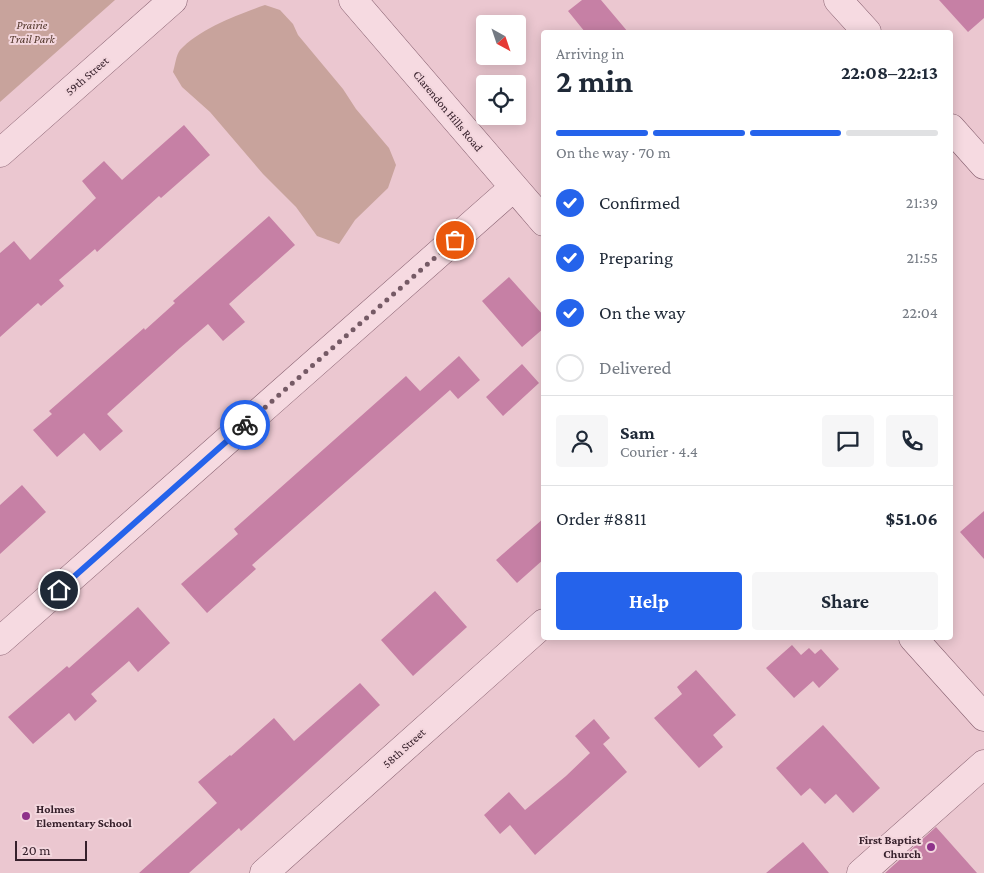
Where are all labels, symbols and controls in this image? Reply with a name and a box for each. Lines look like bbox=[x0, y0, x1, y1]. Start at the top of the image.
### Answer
north arrow bbox=[476, 15, 526, 65]
map controls bbox=[476, 15, 526, 125]
park label: Prairie Trail Park bbox=[9, 18, 55, 46]
text: Arriving in bbox=[556, 45, 624, 62]
street label: 59th Street bbox=[63, 53, 112, 98]
text: 22:08–22:13 bbox=[841, 62, 938, 83]
text: 2 min bbox=[556, 63, 633, 99]
street label: Clarendon Hills Road bbox=[410, 68, 486, 155]
button: locate bbox=[476, 75, 526, 125]
text: On the way · 70 m bbox=[556, 144, 670, 161]
icon: check bbox=[556, 189, 584, 217]
text: Confirmed bbox=[599, 192, 680, 213]
text: 21:39 bbox=[906, 194, 938, 211]
pin bbox=[434, 219, 476, 261]
icon: bag bbox=[441, 226, 469, 254]
icon: check bbox=[556, 244, 584, 272]
text: Preparing bbox=[599, 247, 673, 268]
text: 21:55 bbox=[906, 249, 938, 266]
icon: check bbox=[556, 299, 584, 327]
text: On the way bbox=[599, 302, 685, 323]
text: 22:04 bbox=[902, 304, 938, 321]
text: Delivered bbox=[599, 357, 672, 378]
courier bbox=[220, 400, 270, 450]
icon: bike bbox=[231, 411, 259, 439]
button: person bbox=[556, 415, 608, 467]
button: chat bbox=[822, 415, 874, 467]
button: phone bbox=[886, 415, 938, 467]
text: Sam bbox=[620, 422, 655, 443]
text: Courier · 4.4 bbox=[620, 443, 698, 460]
text: Order #8811 bbox=[556, 508, 647, 529]
text: $51.06 bbox=[885, 508, 938, 529]
pin bbox=[38, 569, 80, 611]
button: Help bbox=[556, 572, 742, 630]
button: Share bbox=[752, 572, 938, 630]
icon: home bbox=[45, 576, 73, 604]
street label: 58th Street bbox=[380, 724, 429, 771]
place label: Holmes Elementary School bbox=[36, 802, 132, 830]
marker: Holmes Elementary School bbox=[20, 810, 32, 822]
place label: First Baptist Church bbox=[859, 833, 922, 861]
scale bar bbox=[15, 838, 88, 861]
marker: First Baptist Church bbox=[925, 841, 937, 853]
text: 20 m bbox=[22, 842, 50, 858]

